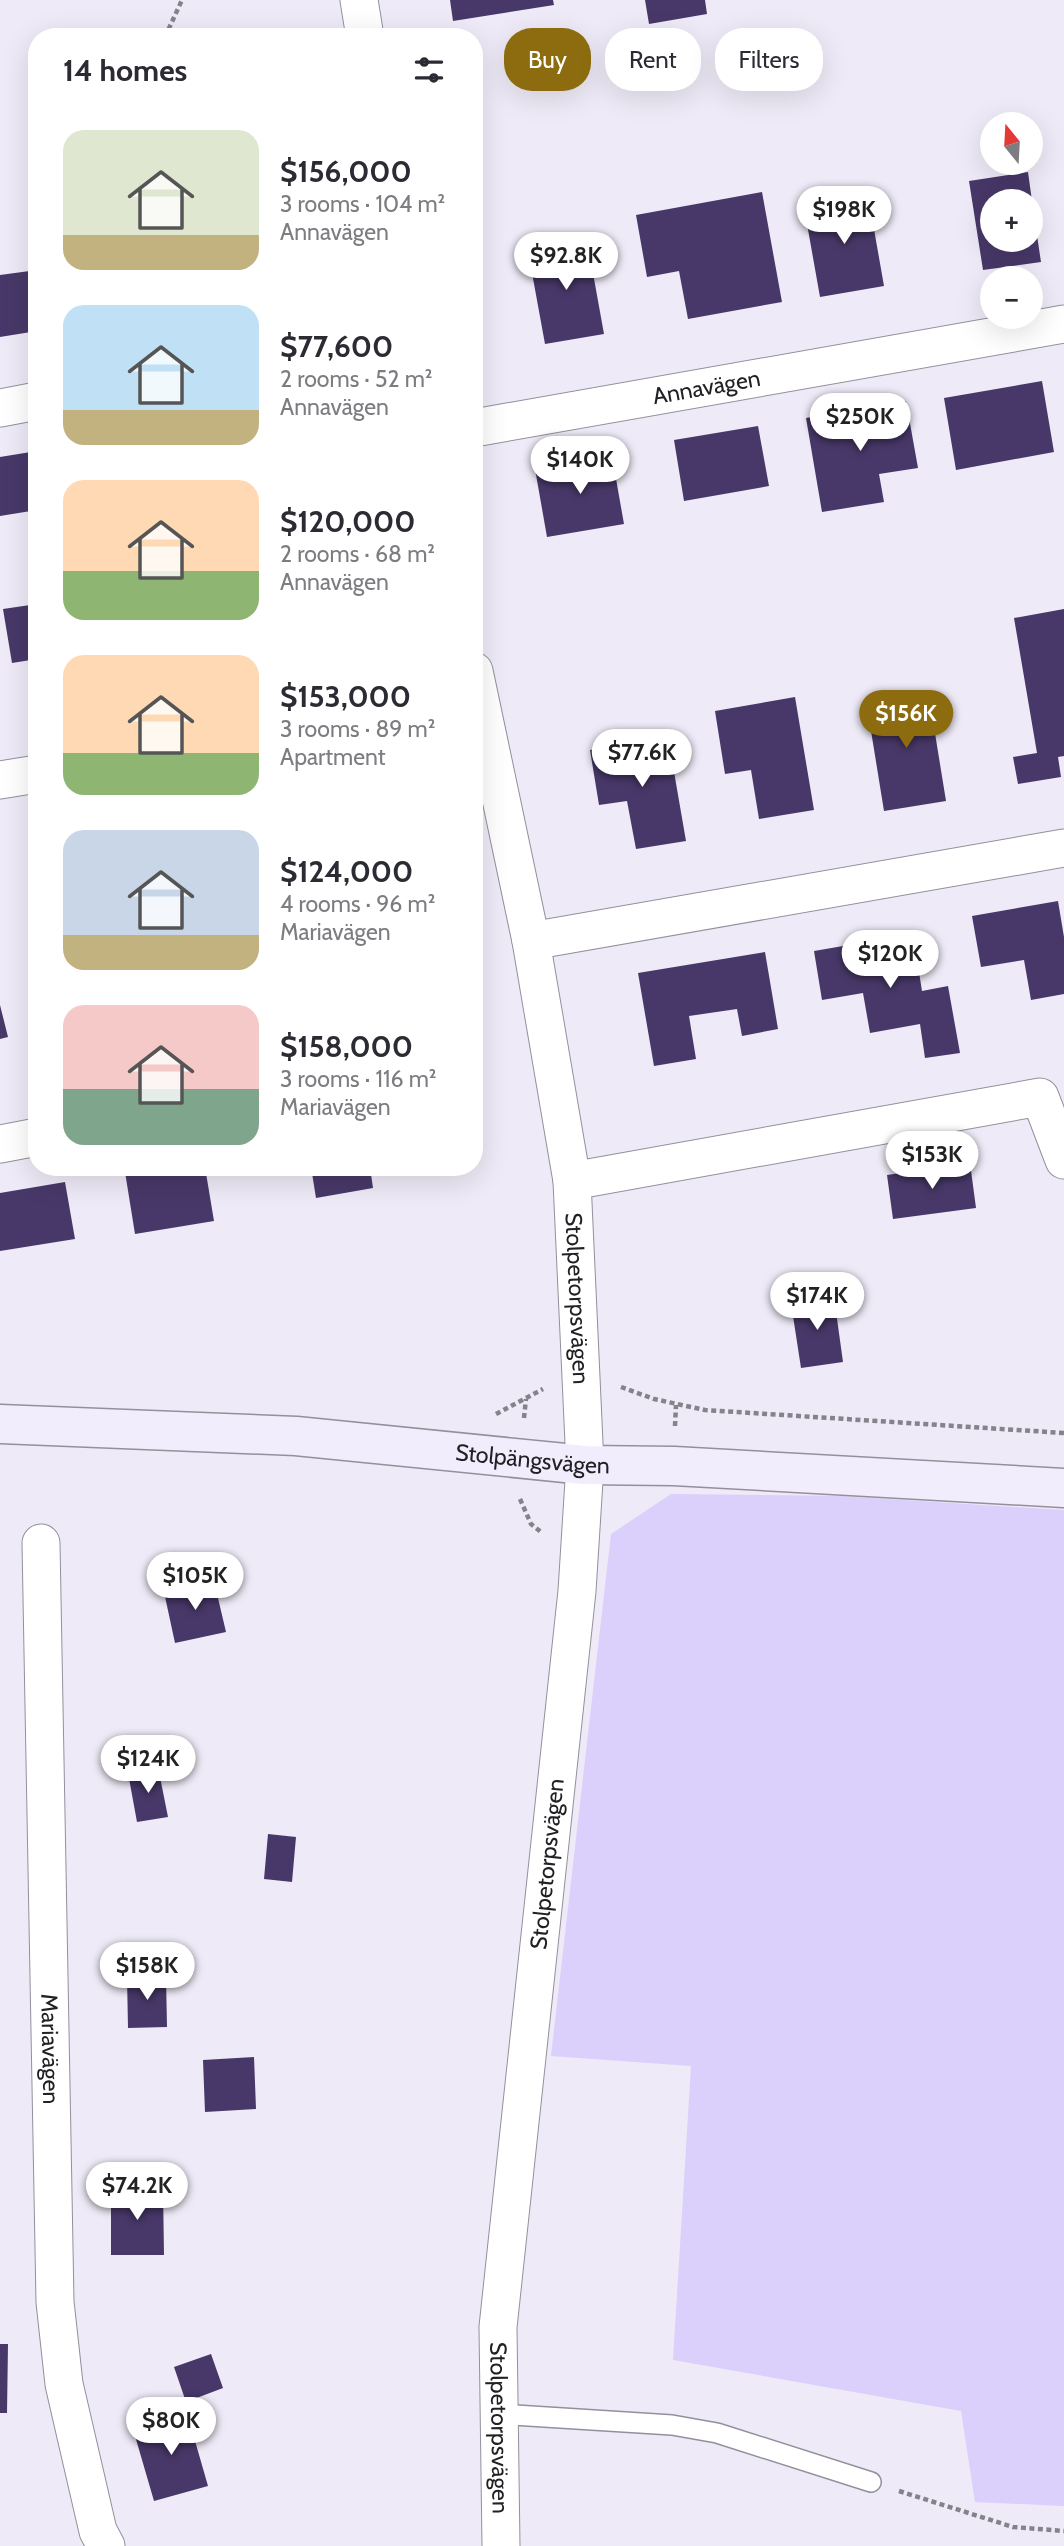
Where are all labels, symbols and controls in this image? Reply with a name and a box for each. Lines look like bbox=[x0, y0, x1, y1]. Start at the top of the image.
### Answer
chip: Buy bbox=[504, 28, 591, 91]
chip: Rent bbox=[605, 28, 701, 91]
chip: Filters bbox=[715, 28, 823, 91]
icon: filters bbox=[410, 51, 448, 89]
text: 14 homes bbox=[63, 52, 187, 89]
north arrow bbox=[980, 112, 1043, 175]
map controls bbox=[980, 112, 1043, 329]
text: $156,000 bbox=[280, 153, 412, 190]
icon: home bbox=[119, 158, 203, 242]
pin: $198K bbox=[795, 187, 893, 246]
button: + bbox=[980, 189, 1043, 252]
text: 3 rooms · 104 m² bbox=[280, 190, 445, 218]
text: $198K bbox=[812, 195, 876, 223]
text: Annavägen bbox=[280, 218, 389, 246]
pin: $92.8K bbox=[509, 232, 623, 292]
text: $92.8K bbox=[530, 241, 602, 269]
button: − bbox=[980, 266, 1043, 329]
text: $77,600 bbox=[280, 328, 393, 365]
icon: home bbox=[119, 333, 203, 417]
street label: Annavägen bbox=[650, 364, 762, 410]
text: 2 rooms · 52 m² bbox=[280, 365, 433, 393]
text: Annavägen bbox=[280, 393, 389, 421]
pin: $250K bbox=[811, 393, 909, 453]
text: $250K bbox=[826, 402, 894, 430]
pin: $140K bbox=[531, 436, 629, 496]
text: $140K bbox=[547, 445, 613, 473]
text: $120,000 bbox=[280, 503, 415, 540]
icon: home bbox=[119, 508, 203, 592]
text: 2 rooms · 68 m² bbox=[280, 540, 435, 568]
text: Annavägen bbox=[280, 568, 389, 596]
text: $153,000 bbox=[280, 678, 411, 715]
icon: home bbox=[119, 683, 203, 767]
pin: $156K bbox=[857, 690, 955, 750]
text: $156K bbox=[875, 699, 937, 727]
text: 3 rooms · 89 m² bbox=[280, 715, 435, 743]
pin: $77.6K bbox=[585, 730, 699, 789]
text: $77.6K bbox=[608, 738, 676, 766]
text: Apartment bbox=[280, 743, 385, 771]
text: $124,000 bbox=[280, 853, 413, 890]
icon: home bbox=[119, 858, 203, 942]
text: 4 rooms · 96 m² bbox=[280, 890, 435, 918]
text: Mariavägen bbox=[280, 918, 391, 946]
pin: $120K bbox=[841, 930, 939, 990]
text: $120K bbox=[858, 939, 922, 967]
text: $158,000 bbox=[280, 1028, 413, 1065]
icon: home bbox=[119, 1033, 203, 1117]
text: 3 rooms · 116 m² bbox=[280, 1065, 436, 1093]
text: Mariavägen bbox=[280, 1093, 391, 1121]
pin: $153K bbox=[883, 1132, 981, 1191]
text: $153K bbox=[902, 1140, 963, 1168]
street label: Stolpetorpsvägen bbox=[559, 1212, 595, 1385]
pin: $174K bbox=[768, 1272, 866, 1332]
text: $174K bbox=[786, 1281, 848, 1309]
street label: Stolpängsvägen bbox=[454, 1438, 610, 1479]
pin: $105K bbox=[146, 1552, 244, 1612]
text: $105K bbox=[163, 1561, 227, 1589]
pin: $124K bbox=[99, 1736, 197, 1795]
text: $124K bbox=[117, 1744, 179, 1772]
street label: Stolpetorpsvägen bbox=[524, 1777, 570, 1951]
pin: $158K bbox=[98, 1942, 196, 2002]
text: $158K bbox=[116, 1951, 178, 1979]
street label: Mariavägen bbox=[35, 1993, 65, 2105]
pin: $74.2K bbox=[80, 2162, 194, 2222]
text: $74.2K bbox=[102, 2171, 172, 2199]
street label: Stolpetorpsvägen bbox=[484, 2342, 515, 2514]
pin: $80K bbox=[130, 2398, 212, 2457]
text: $80K bbox=[142, 2406, 200, 2434]

